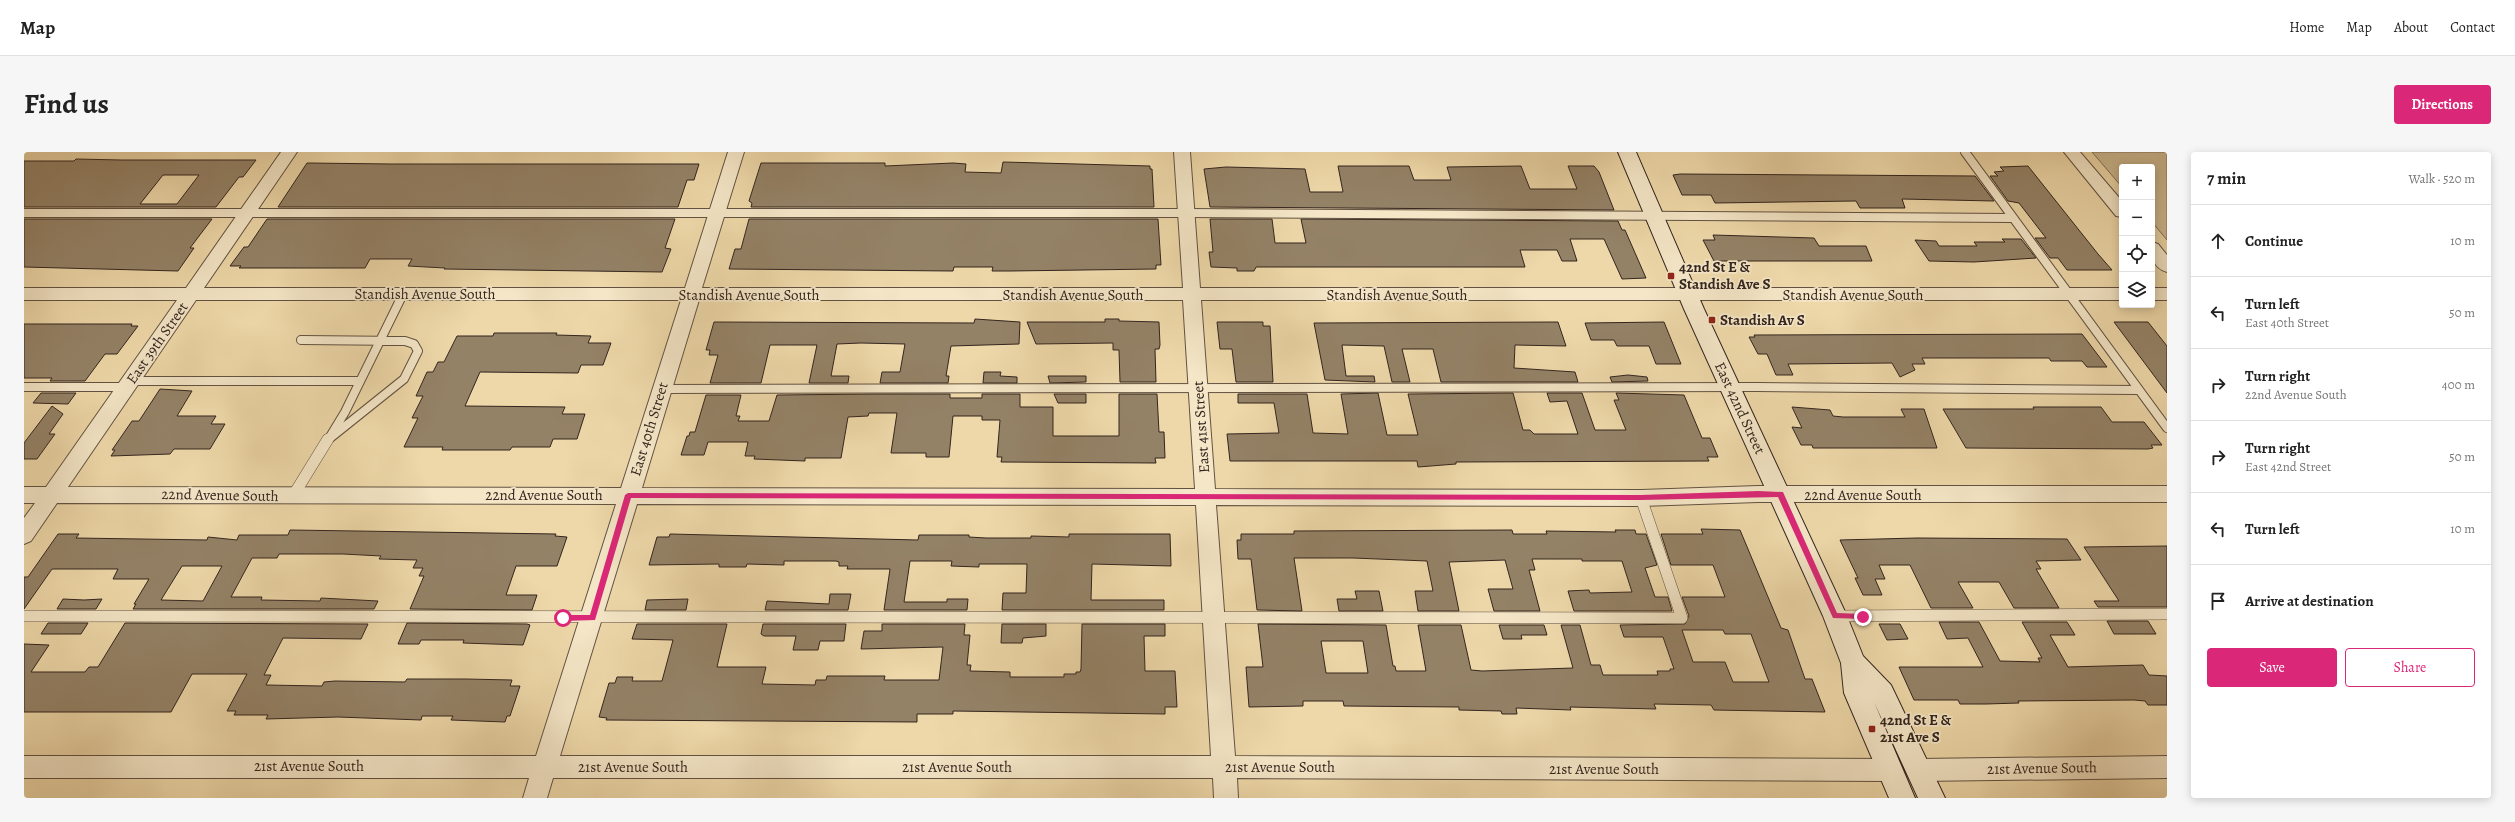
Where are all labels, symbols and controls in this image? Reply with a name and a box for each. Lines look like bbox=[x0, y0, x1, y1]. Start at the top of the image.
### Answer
text: Map bbox=[20, 15, 55, 41]
text: Home bbox=[2289, 18, 2324, 37]
text: Map bbox=[2346, 18, 2372, 37]
text: About bbox=[2394, 18, 2428, 37]
text: Contact bbox=[2450, 18, 2495, 37]
text: Find us bbox=[24, 85, 109, 123]
button: Directions bbox=[2394, 85, 2491, 124]
map controls bbox=[2119, 164, 2155, 308]
button: + bbox=[2119, 164, 2155, 200]
text: 7 min bbox=[2207, 167, 2246, 190]
text: Walk · 520 m bbox=[2408, 170, 2475, 187]
button: − bbox=[2119, 200, 2155, 236]
icon: ahead bbox=[2207, 230, 2229, 252]
text: Continue bbox=[2245, 231, 2303, 251]
text: 10 m bbox=[2450, 232, 2475, 249]
button: locate bbox=[2119, 236, 2155, 272]
place label: 42nd St E & Standish Ave S bbox=[1679, 257, 1770, 294]
marker: 42nd St E & Standish Ave S bbox=[1666, 271, 1676, 281]
button: layers bbox=[2119, 272, 2155, 308]
street label: Standish Avenue South bbox=[354, 284, 496, 304]
street label: Standish Avenue South bbox=[678, 285, 820, 305]
street label: Standish Avenue South bbox=[1002, 285, 1144, 305]
street label: Standish Avenue South bbox=[1326, 285, 1468, 305]
street label: Standish Avenue South bbox=[1782, 285, 1924, 305]
text: Turn left bbox=[2245, 294, 2300, 314]
street label: East 39th Street bbox=[121, 298, 193, 388]
icon: left bbox=[2207, 302, 2229, 324]
text: 50 m bbox=[2449, 304, 2475, 321]
place label: Standish Av S bbox=[1720, 310, 1805, 330]
text: East 40th Street bbox=[2245, 314, 2329, 331]
marker: Standish Av S bbox=[1707, 315, 1717, 325]
street label: East 42nd Street bbox=[1710, 359, 1770, 457]
text: Turn right bbox=[2245, 366, 2310, 386]
icon: right bbox=[2207, 374, 2229, 396]
text: 400 m bbox=[2442, 376, 2475, 393]
street label: East 40th Street bbox=[625, 380, 673, 478]
street label: East 41st Street bbox=[1188, 380, 1214, 474]
text: 22nd Avenue South bbox=[2245, 386, 2347, 403]
text: Turn right bbox=[2245, 438, 2310, 458]
icon: right bbox=[2207, 446, 2229, 468]
text: 50 m bbox=[2449, 448, 2475, 465]
text: East 42nd Street bbox=[2245, 458, 2331, 475]
street label: 22nd Avenue South bbox=[161, 484, 279, 506]
street label: 22nd Avenue South bbox=[485, 485, 603, 505]
street label: 22nd Avenue South bbox=[1804, 485, 1922, 505]
icon: left bbox=[2207, 518, 2229, 540]
text: Turn left bbox=[2245, 519, 2300, 539]
text: 10 m bbox=[2450, 520, 2475, 537]
icon: arrive bbox=[2207, 590, 2229, 612]
text: Arrive at destination bbox=[2245, 591, 2374, 611]
route end bbox=[1854, 608, 1872, 626]
route start bbox=[554, 609, 572, 627]
button: Save bbox=[2207, 648, 2337, 687]
button: Share bbox=[2345, 648, 2475, 687]
place label: 42nd St E & 21st Ave S bbox=[1880, 710, 1952, 747]
marker: 42nd St E & 21st Ave S bbox=[1867, 724, 1877, 734]
street label: 21st Avenue South bbox=[254, 756, 364, 776]
street label: 21st Avenue South bbox=[578, 757, 688, 777]
street label: 21st Avenue South bbox=[902, 757, 1012, 777]
street label: 21st Avenue South bbox=[1225, 757, 1335, 777]
street label: 21st Avenue South bbox=[1987, 757, 2097, 779]
street label: 21st Avenue South bbox=[1549, 759, 1659, 779]

